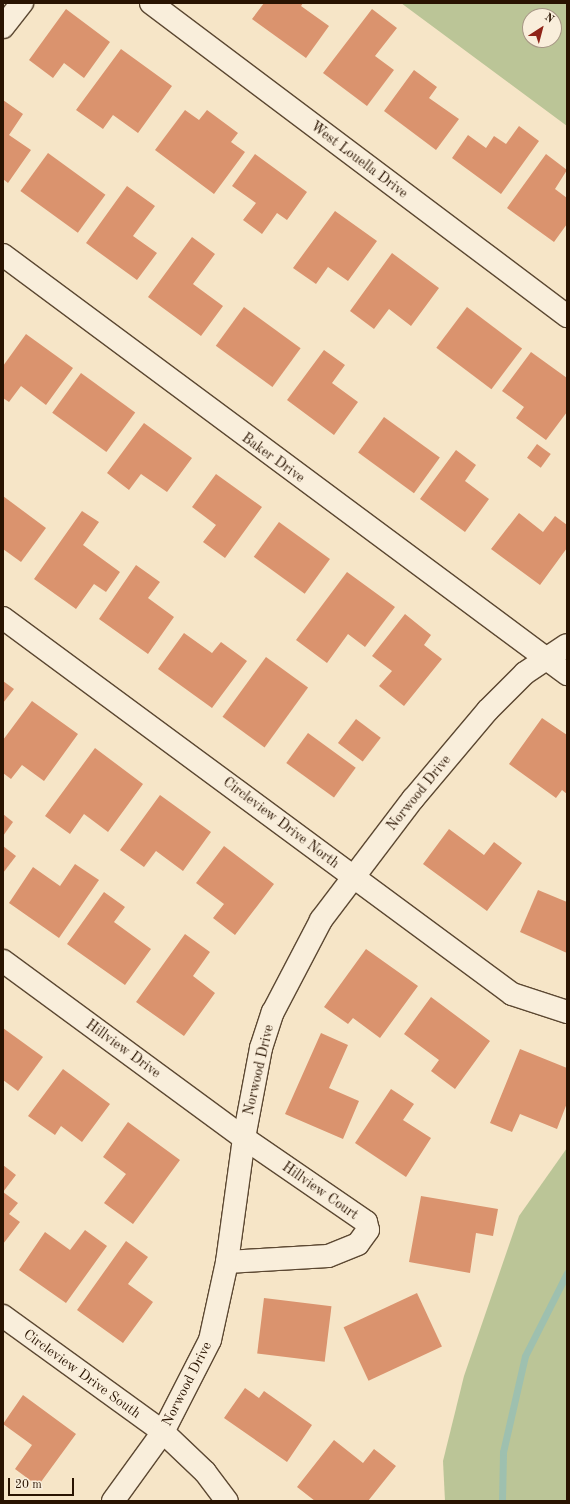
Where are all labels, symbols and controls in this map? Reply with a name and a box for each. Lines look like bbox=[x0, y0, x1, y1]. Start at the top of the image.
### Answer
north arrow bbox=[522, 8, 562, 48]
text: N bbox=[542, 12, 555, 26]
street label: West Louella Drive bbox=[307, 118, 411, 202]
street label: Baker Drive bbox=[238, 430, 308, 486]
street label: Norwood Drive bbox=[383, 752, 455, 834]
street label: Circleview Drive North bbox=[220, 774, 342, 872]
street label: Hillview Drive bbox=[82, 1016, 164, 1082]
street label: Norwood Drive bbox=[240, 1023, 278, 1117]
street label: Hillview Court bbox=[279, 1159, 361, 1223]
street label: Circleview Drive South bbox=[20, 1326, 144, 1422]
street label: Norwood Drive bbox=[159, 1339, 215, 1429]
scale bar bbox=[10, 1470, 76, 1496]
text: 20 m bbox=[15, 1479, 42, 1491]

